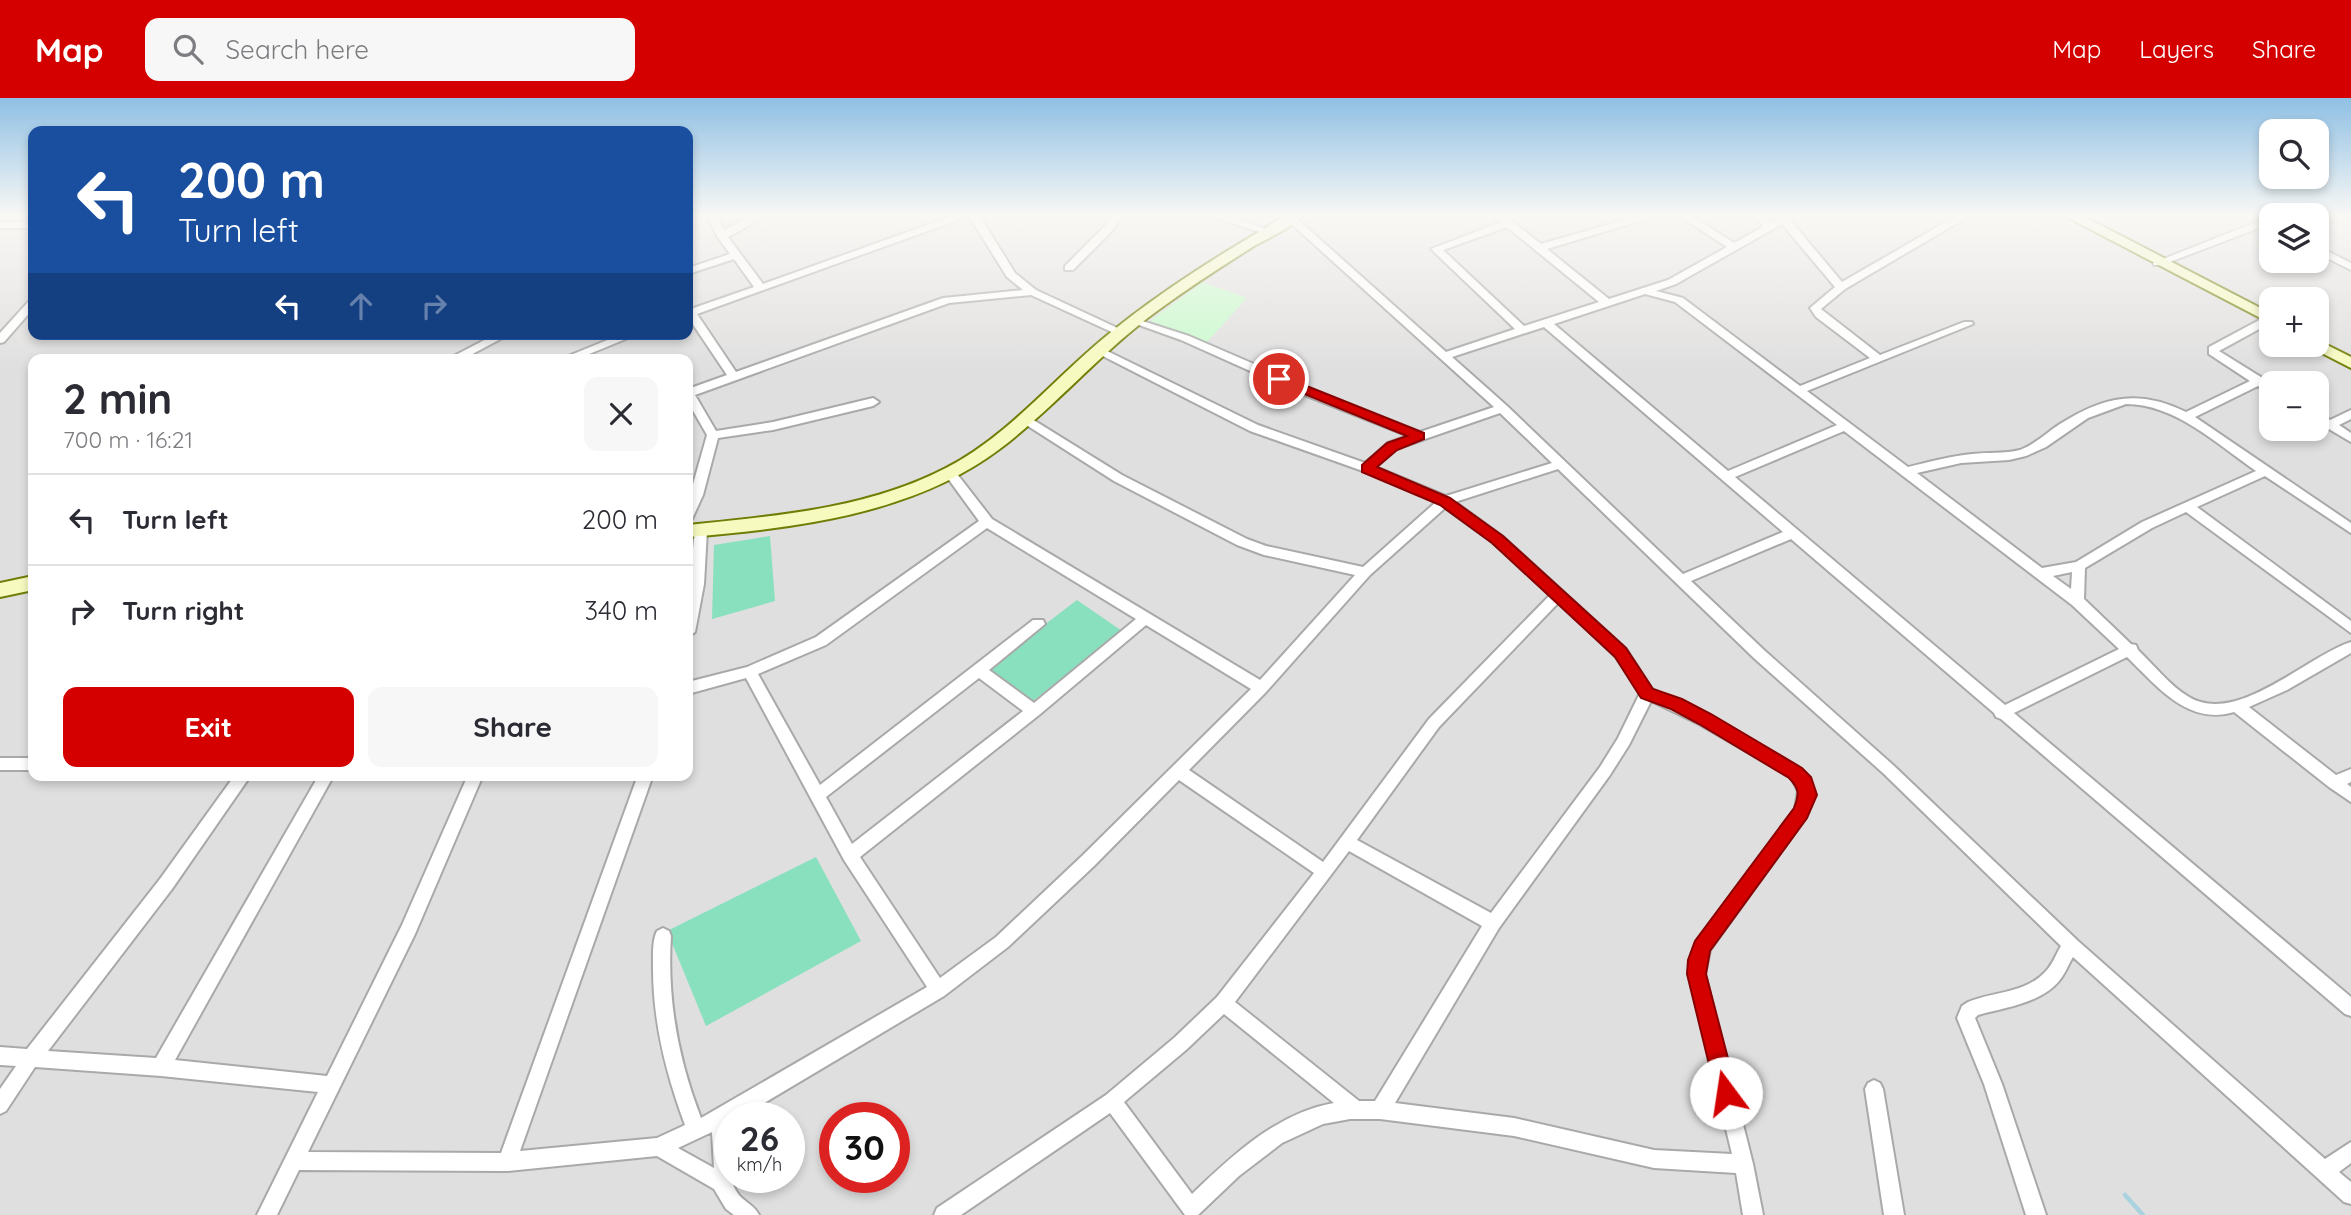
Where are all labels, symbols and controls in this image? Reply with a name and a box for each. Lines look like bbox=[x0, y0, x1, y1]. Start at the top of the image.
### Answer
search box bbox=[145, 18, 635, 81]
text: Map bbox=[35, 29, 103, 70]
icon: search bbox=[169, 30, 207, 68]
text: Search here bbox=[225, 33, 369, 66]
text: Map bbox=[2052, 34, 2101, 64]
text: Layers bbox=[2139, 34, 2214, 64]
text: Share bbox=[2252, 34, 2316, 64]
map controls bbox=[2259, 119, 2329, 441]
button: search bbox=[2259, 119, 2329, 189]
text: 200 m bbox=[178, 149, 325, 210]
icon: left bbox=[63, 154, 154, 245]
button: layers bbox=[2259, 203, 2329, 273]
text: Turn left bbox=[178, 210, 299, 250]
icon: left bbox=[269, 287, 307, 325]
icon: ahead bbox=[342, 287, 380, 325]
icon: right bbox=[415, 287, 453, 325]
button: + bbox=[2259, 287, 2329, 357]
pin bbox=[1249, 349, 1309, 409]
icon: arrive bbox=[1260, 360, 1298, 398]
button: − bbox=[2259, 371, 2329, 441]
text: 2 min bbox=[63, 372, 172, 425]
button: close bbox=[584, 377, 658, 451]
text: 700 m · 16:21 bbox=[63, 425, 193, 454]
icon: left bbox=[63, 501, 101, 539]
text: Turn left bbox=[122, 503, 229, 536]
text: 200 m bbox=[582, 503, 658, 536]
icon: right bbox=[63, 592, 101, 630]
text: Turn right bbox=[122, 594, 244, 627]
text: 340 m bbox=[584, 594, 658, 627]
button: Exit bbox=[63, 687, 354, 767]
button: Share bbox=[368, 687, 658, 767]
position arrow bbox=[1689, 1056, 1763, 1130]
speed limit sign: 30 bbox=[819, 1102, 910, 1193]
text: 26 bbox=[740, 1116, 779, 1160]
text: km/h bbox=[737, 1153, 782, 1176]

